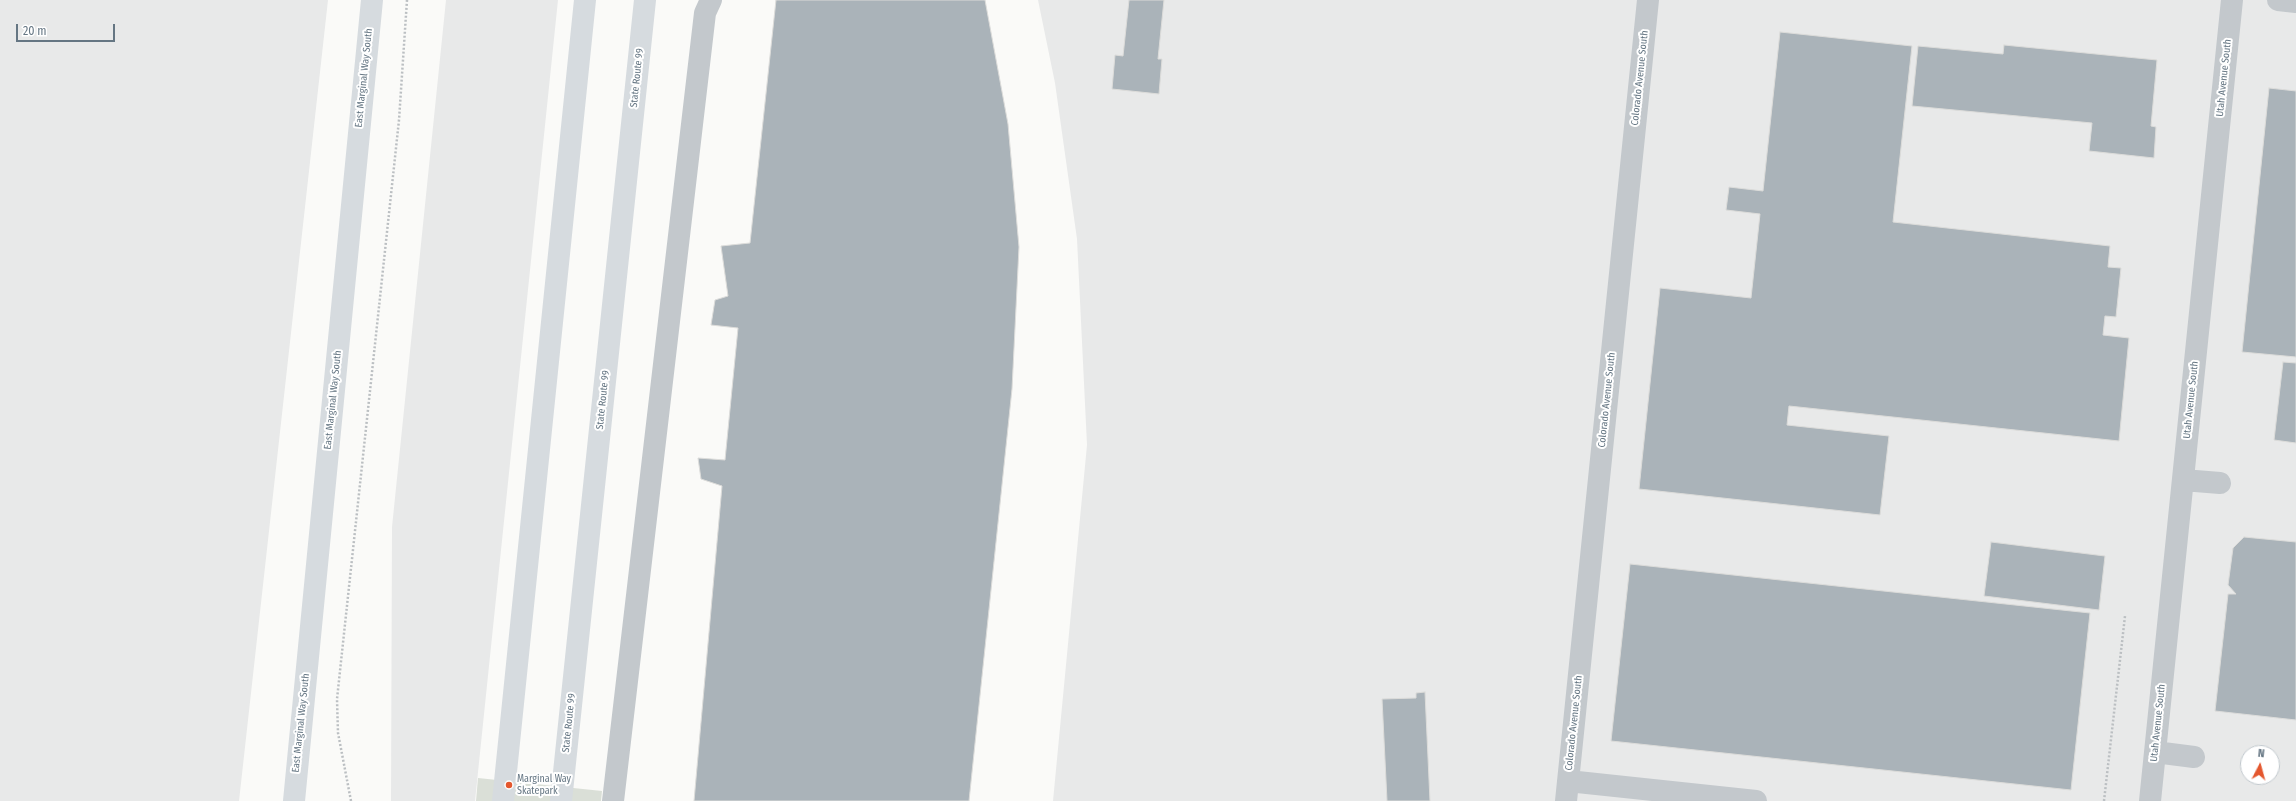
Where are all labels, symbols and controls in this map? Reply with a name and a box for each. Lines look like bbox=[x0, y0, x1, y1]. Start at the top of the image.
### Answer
scale bar bbox=[18, 16, 117, 42]
text: 20 m bbox=[23, 24, 47, 38]
street label: East Marginal Way South bbox=[353, 28, 375, 128]
street label: Colorado Avenue South bbox=[1629, 30, 1651, 126]
street label: Utah Avenue South bbox=[2214, 39, 2234, 117]
street label: State Route 99 bbox=[628, 48, 646, 108]
street label: East Marginal Way South bbox=[322, 350, 344, 450]
street label: Colorado Avenue South bbox=[1596, 352, 1618, 448]
street label: Utah Avenue South bbox=[2181, 361, 2201, 439]
street label: State Route 99 bbox=[594, 370, 612, 430]
street label: East Marginal Way South bbox=[290, 673, 312, 773]
street label: Colorado Avenue South bbox=[1563, 675, 1585, 771]
street label: Utah Avenue South bbox=[2148, 684, 2168, 762]
street label: State Route 99 bbox=[560, 693, 578, 753]
north arrow bbox=[2240, 745, 2280, 785]
text: N bbox=[2257, 747, 2265, 760]
place label: Marginal Way Skatepark bbox=[517, 773, 571, 796]
marker: Marginal Way Skatepark bbox=[504, 780, 514, 790]

